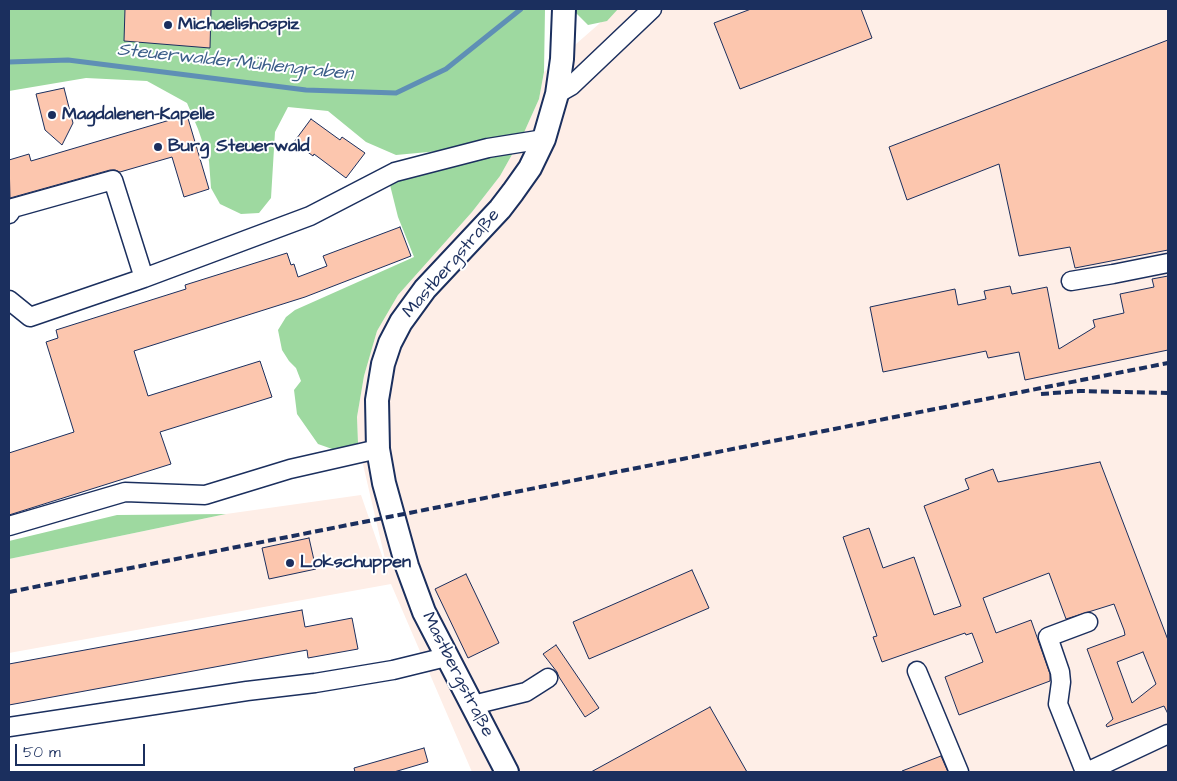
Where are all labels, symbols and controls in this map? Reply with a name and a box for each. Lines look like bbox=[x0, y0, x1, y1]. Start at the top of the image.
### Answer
place label: Michaelishospiz bbox=[178, 14, 299, 36]
marker: Michaelishospiz bbox=[162, 19, 174, 31]
water label: SteuerwalderMühlengraben bbox=[116, 39, 354, 87]
place label: Magdalenen-Kapelle bbox=[62, 104, 215, 126]
marker: Magdalenen-Kapelle bbox=[46, 109, 58, 121]
place label: Burg Steuerwald bbox=[168, 136, 310, 158]
marker: Burg Steuerwald bbox=[152, 141, 164, 153]
street label: Mastbergstraße bbox=[399, 205, 505, 323]
place label: Lokschuppen bbox=[300, 552, 411, 574]
marker: Lokschuppen bbox=[284, 557, 296, 569]
street label: Mastbergstraße bbox=[416, 609, 498, 741]
scale bar bbox=[18, 734, 148, 766]
text: 50 m bbox=[23, 742, 61, 763]

